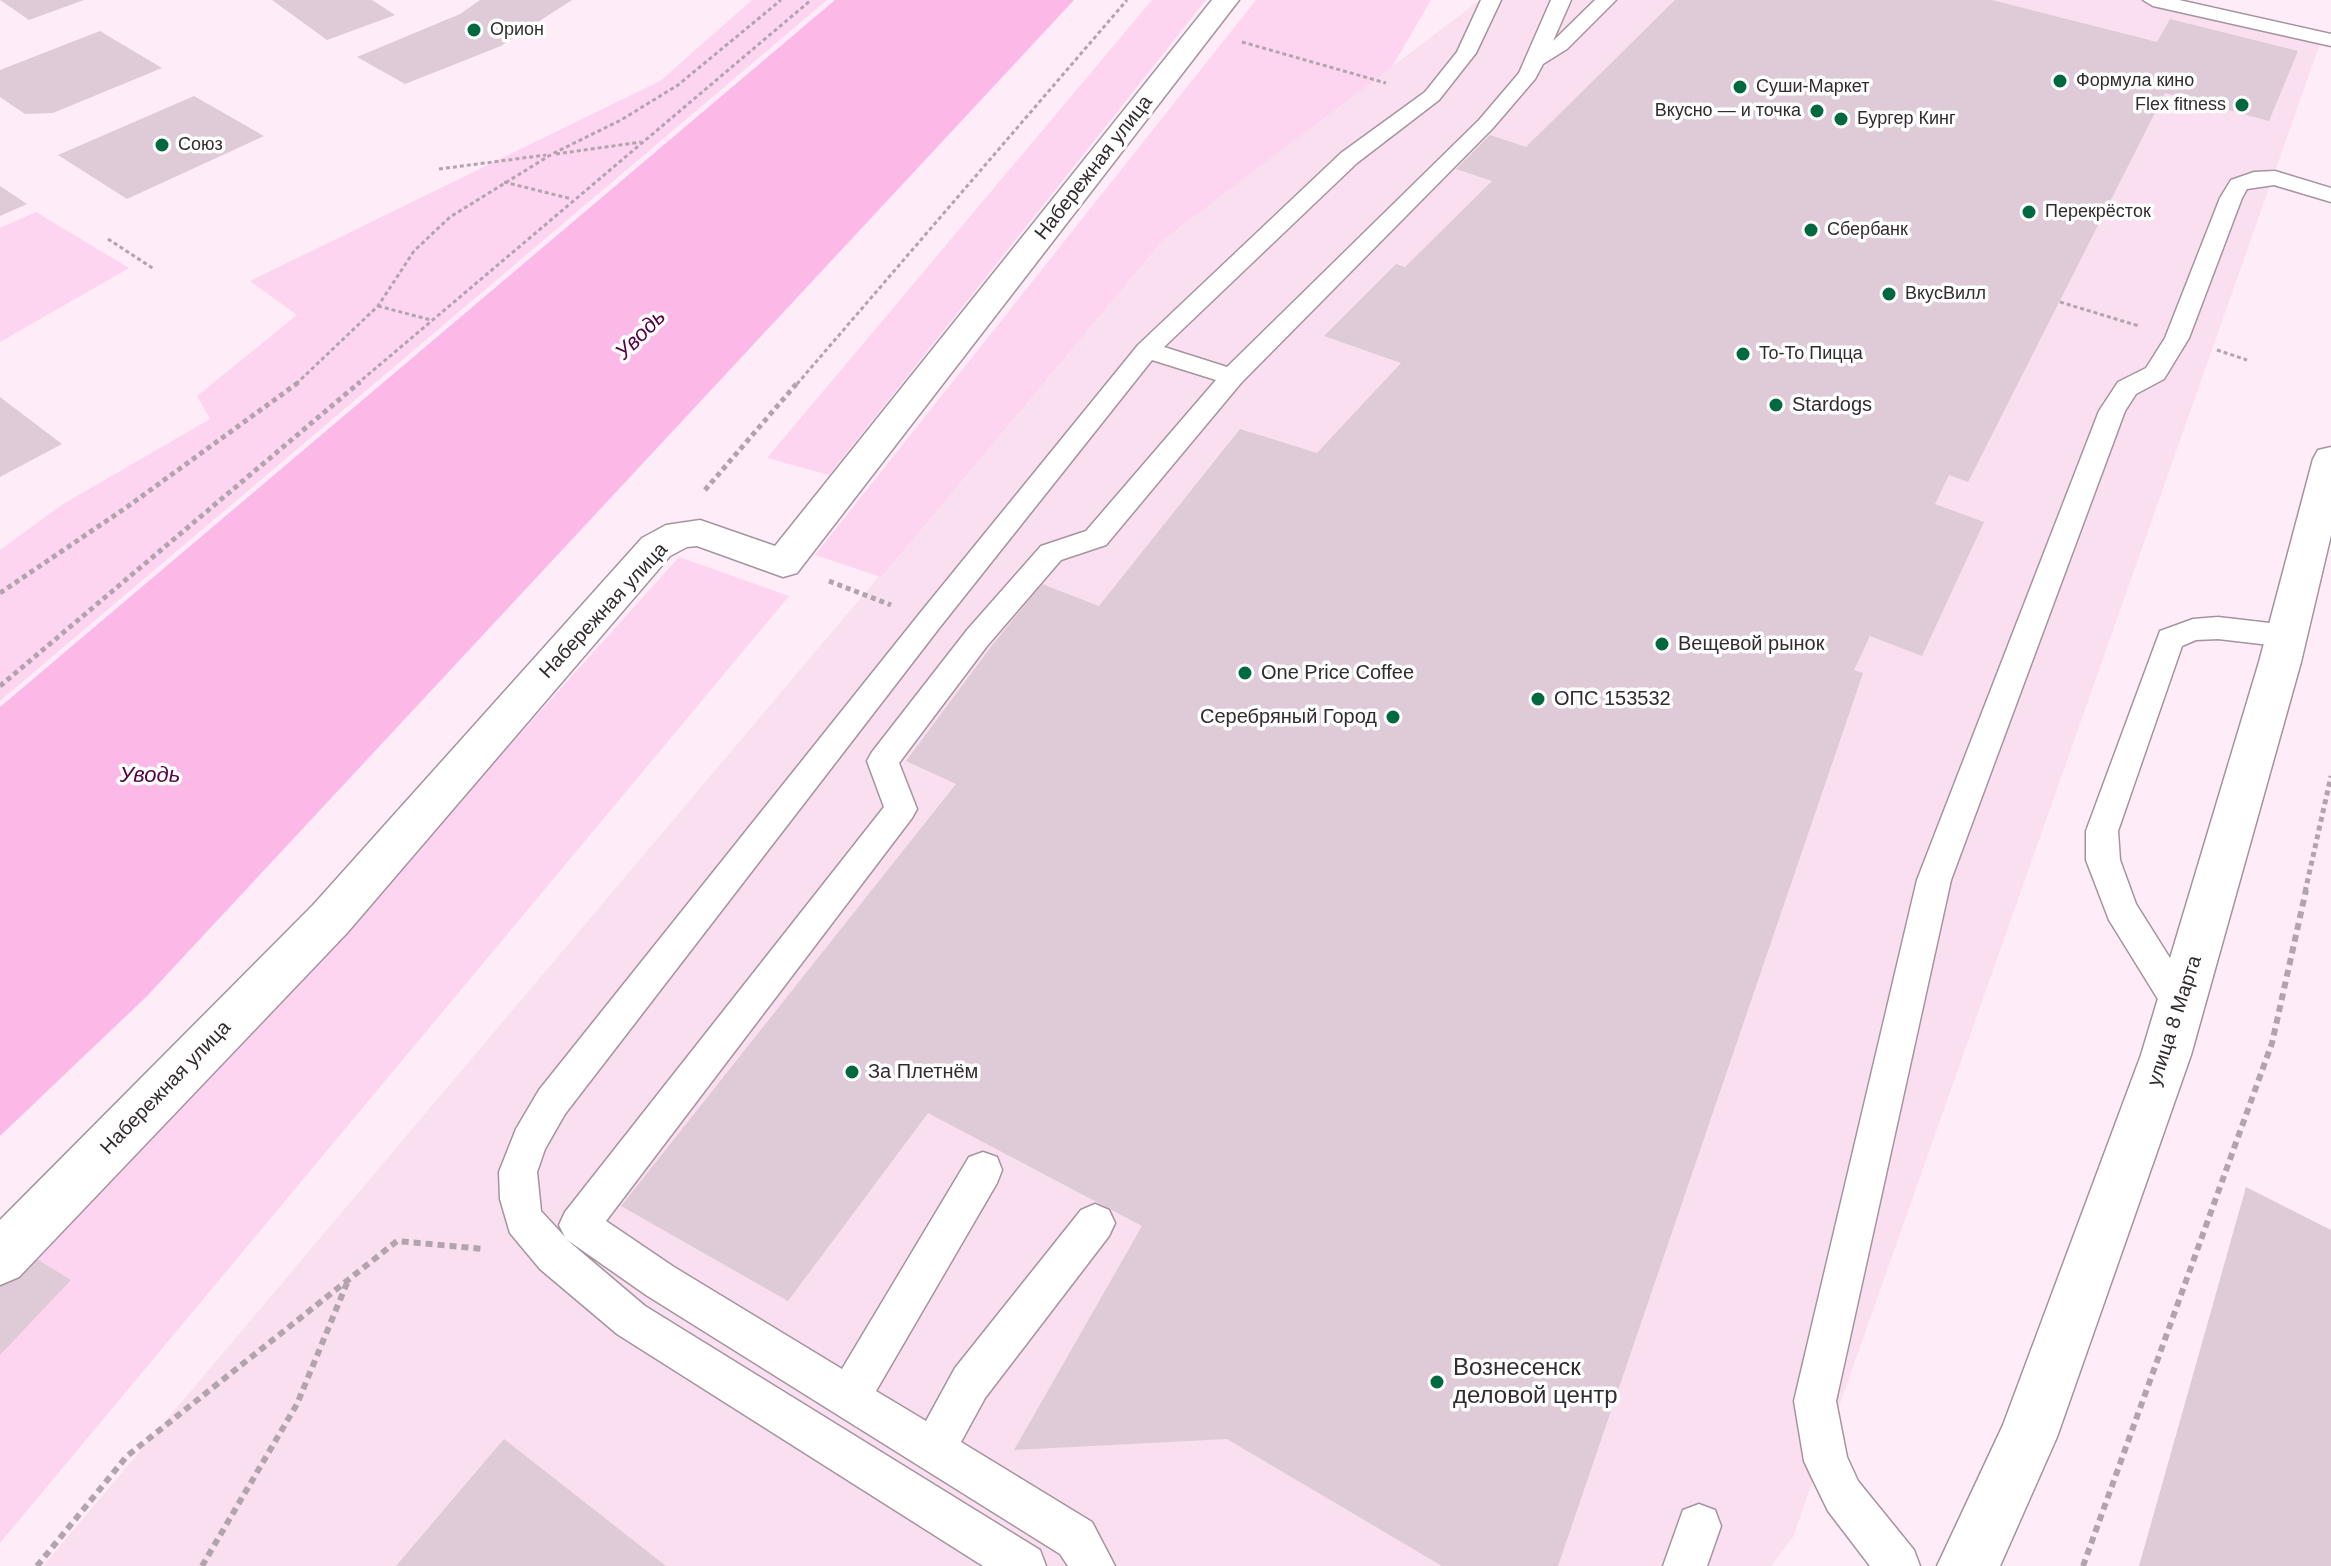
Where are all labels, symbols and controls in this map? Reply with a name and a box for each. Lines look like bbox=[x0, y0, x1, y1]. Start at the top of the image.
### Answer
place label: Орион bbox=[490, 19, 544, 41]
marker: Орион bbox=[465, 21, 483, 39]
place label: Формула кино bbox=[2076, 70, 2194, 92]
marker: Формула кино bbox=[2051, 72, 2069, 90]
place label: Суши-Маркет bbox=[1756, 76, 1869, 98]
marker: Суши-Маркет bbox=[1731, 78, 1749, 96]
street label: Набережная улица bbox=[1030, 91, 1158, 245]
place label: Flex fitness bbox=[2135, 94, 2226, 116]
marker: Flex fitness bbox=[2233, 96, 2251, 114]
place label: Вкусно — и точка bbox=[1655, 100, 1801, 122]
marker: Вкусно — и точка bbox=[1808, 102, 1826, 120]
place label: Бургер Кинг bbox=[1857, 108, 1955, 130]
marker: Бургер Кинг bbox=[1832, 110, 1850, 128]
place label: Союз bbox=[178, 134, 223, 156]
marker: Союз bbox=[153, 136, 171, 154]
place label: Перекрёсток bbox=[2045, 201, 2151, 223]
marker: Перекрёсток bbox=[2020, 203, 2038, 221]
place label: Сбербанк bbox=[1827, 219, 1908, 241]
marker: Сбербанк bbox=[1802, 221, 1820, 239]
place label: ВкусВилл bbox=[1905, 283, 1986, 305]
marker: ВкусВилл bbox=[1880, 285, 1898, 303]
water label: Уводь bbox=[610, 304, 672, 366]
place label: То-То Пицца bbox=[1759, 343, 1863, 365]
marker: То-То Пицца bbox=[1734, 345, 1752, 363]
place label: Stardogs bbox=[1792, 393, 1872, 417]
marker: Stardogs bbox=[1767, 396, 1785, 414]
street label: Набережная улица bbox=[535, 538, 673, 684]
place label: Вещевой рынок bbox=[1678, 632, 1824, 656]
marker: Вещевой рынок bbox=[1653, 635, 1671, 653]
place label: One Price Coffee bbox=[1261, 661, 1414, 685]
marker: One Price Coffee bbox=[1236, 664, 1254, 682]
place label: ОПС 153532 bbox=[1554, 687, 1671, 711]
marker: ОПС 153532 bbox=[1529, 690, 1547, 708]
place label: Серебряный Город bbox=[1200, 705, 1377, 729]
marker: Серебряный Город bbox=[1384, 708, 1402, 726]
water label: Уводь bbox=[120, 763, 180, 789]
street label: улица 8 Марта bbox=[2143, 953, 2207, 1089]
street label: Набережная улица bbox=[96, 1016, 236, 1160]
place label: За Плетнём bbox=[868, 1060, 978, 1084]
marker: За Плетнём bbox=[843, 1063, 861, 1081]
place label: Вознесенск деловой центр bbox=[1453, 1354, 1617, 1410]
marker: Вознесенск деловой центр bbox=[1428, 1373, 1446, 1391]

